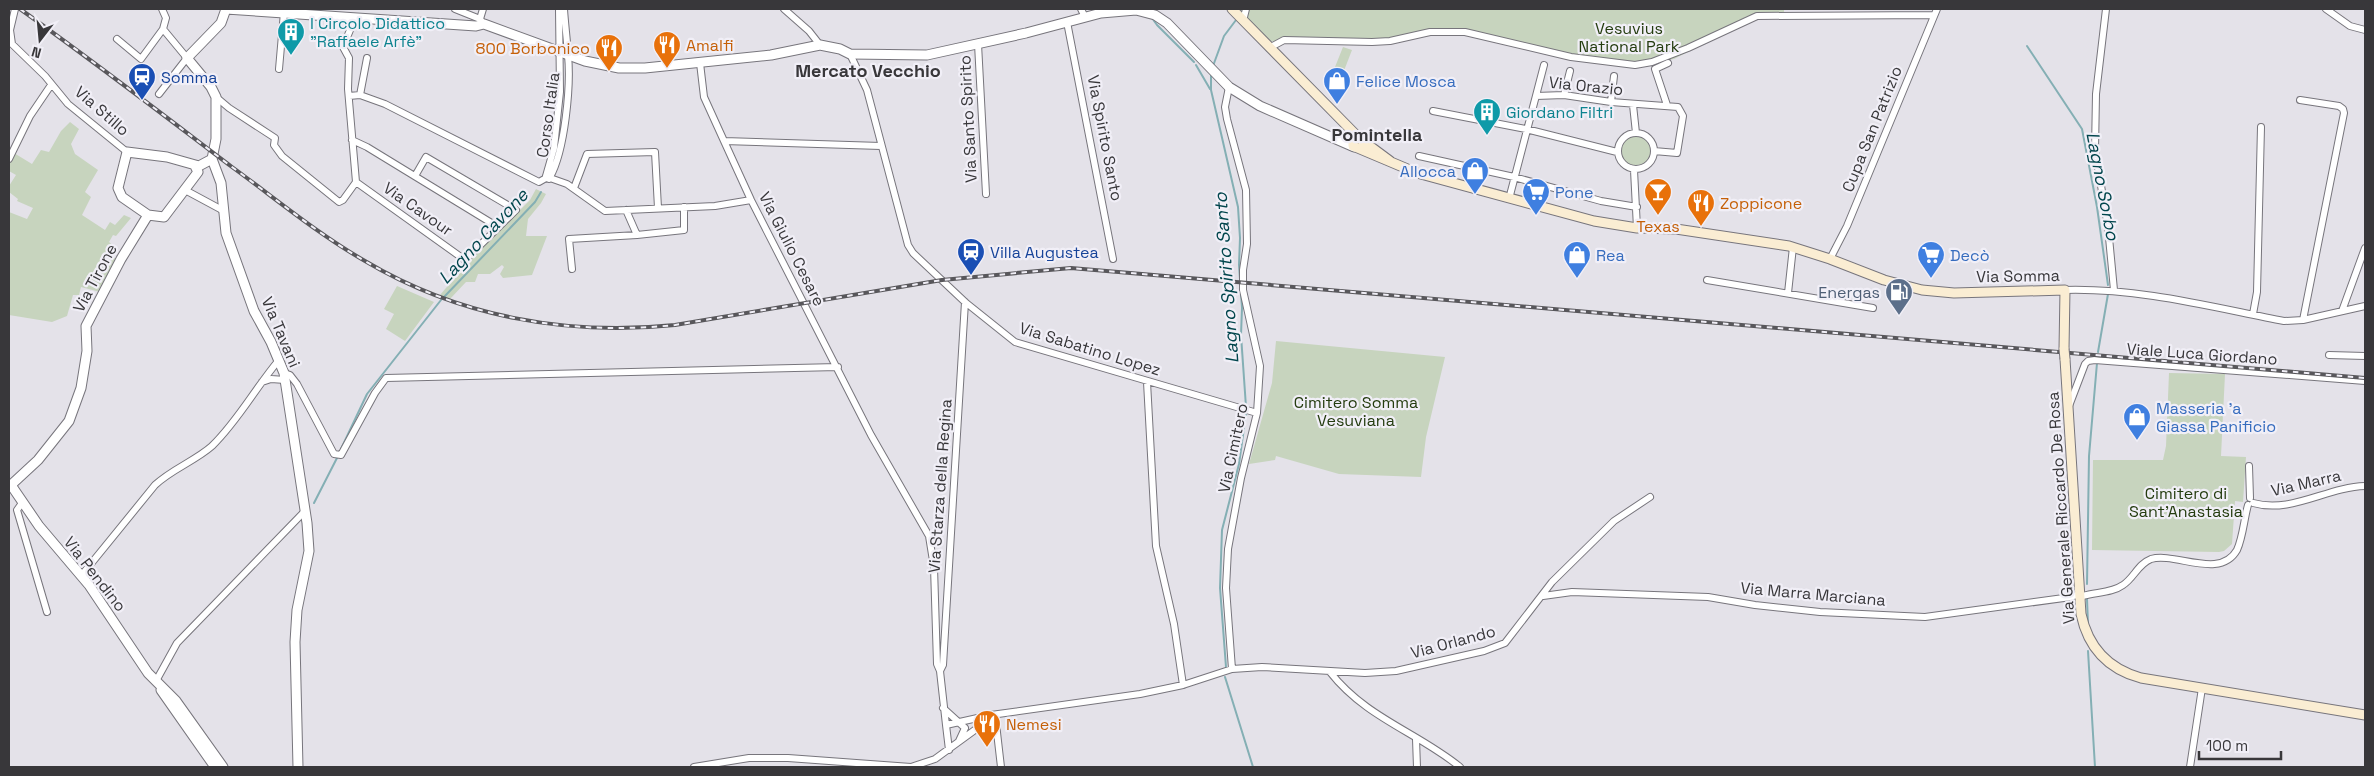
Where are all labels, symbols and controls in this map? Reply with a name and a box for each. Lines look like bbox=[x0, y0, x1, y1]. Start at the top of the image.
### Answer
place label: I Circolo Didattico "Raffaele Arfè" bbox=[310, 13, 445, 52]
north arrow bbox=[15, 15, 65, 65]
building icon: I Circolo Didattico "Raffaele Arfè" bbox=[276, 17, 306, 56]
park label: Vesuvius National Park bbox=[1579, 18, 1680, 57]
restaurant icon: Amalfi bbox=[652, 30, 682, 69]
restaurant icon: 800 Borbonico bbox=[594, 33, 624, 72]
place label: Amalfi bbox=[686, 35, 734, 56]
place label: 800 Borbonico bbox=[476, 38, 590, 59]
text: N bbox=[29, 43, 43, 62]
street label: Via Santo Spirito bbox=[954, 55, 982, 183]
district label: Mercato Vecchio bbox=[795, 59, 941, 82]
station icon: Somma bbox=[127, 62, 157, 101]
street label: Cupa San Patrizio bbox=[1837, 63, 1907, 195]
shop icon: Felice Mosca bbox=[1322, 66, 1352, 105]
place label: Somma bbox=[161, 67, 217, 88]
street label: Corso Italia bbox=[532, 71, 564, 159]
place label: Felice Mosca bbox=[1356, 71, 1456, 92]
street label: Via Orazio bbox=[1548, 72, 1624, 100]
street label: Via Spirito Santo bbox=[1083, 73, 1127, 203]
street label: Via Stillo bbox=[70, 81, 134, 141]
building icon: Giordano Filtri bbox=[1472, 97, 1502, 136]
place label: Giordano Filtri bbox=[1506, 102, 1613, 123]
district label: Pomintella bbox=[1332, 123, 1423, 146]
water label: Lagno Sorbo bbox=[2081, 130, 2125, 243]
shop icon: Allocca bbox=[1460, 156, 1490, 195]
place label: Allocca bbox=[1400, 161, 1456, 182]
street label: Via Cavour bbox=[379, 177, 457, 241]
supermarket icon: Pone bbox=[1521, 177, 1551, 216]
bar icon: Texas bbox=[1643, 177, 1673, 216]
place label: Pone bbox=[1555, 182, 1594, 203]
water label: Lagno Cavone bbox=[433, 183, 534, 288]
street label: Via Giulio Cesare bbox=[754, 188, 830, 310]
restaurant icon: Zoppicone bbox=[1686, 188, 1716, 227]
water label: Lagno Spirito Santo bbox=[1208, 191, 1243, 364]
place label: Zoppicone bbox=[1720, 193, 1802, 214]
place label: Texas bbox=[1636, 216, 1680, 237]
station icon: Villa Augustea bbox=[956, 237, 986, 276]
street label: Via Tirone bbox=[68, 240, 122, 316]
shop icon: Rea bbox=[1562, 240, 1592, 279]
supermarket icon: Decò bbox=[1916, 240, 1946, 279]
place label: Villa Augustea bbox=[990, 242, 1099, 263]
place label: Rea bbox=[1596, 245, 1625, 266]
place label: Decò bbox=[1950, 245, 1990, 266]
street label: Via Somma bbox=[1976, 265, 2060, 287]
fuel station icon: Energas bbox=[1884, 277, 1914, 316]
place label: Energas bbox=[1818, 282, 1880, 303]
street label: Via Tavani bbox=[257, 293, 305, 371]
street label: Via Sabatino Lopez bbox=[1017, 318, 1163, 380]
street label: Viale Luca Giordano bbox=[2126, 338, 2278, 370]
street label: Via Generale Riccardo De Rosa bbox=[2042, 391, 2080, 625]
park label: Cimitero Somma Vesuviana bbox=[1294, 392, 1418, 431]
street label: Via Starza della Regina bbox=[923, 398, 957, 574]
place label: Masseria 'a Giassa Panificio bbox=[2156, 398, 2276, 437]
street label: Via Cimitero bbox=[1213, 401, 1253, 495]
shop icon: Masseria 'a Giassa Panificio bbox=[2122, 402, 2152, 441]
street label: Via Marra bbox=[2269, 465, 2343, 501]
park label: Cimitero di Sant'Anastasia bbox=[2129, 483, 2243, 522]
street label: Via Pendino bbox=[59, 532, 131, 616]
street label: Via Marra Marciana bbox=[1739, 577, 1887, 611]
street label: Via Orlando bbox=[1408, 621, 1498, 663]
restaurant icon: Nemesi bbox=[972, 709, 1002, 748]
place label: Nemesi bbox=[1006, 714, 1062, 735]
scale bar bbox=[2199, 728, 2282, 760]
text: 100 m bbox=[2206, 736, 2248, 755]

